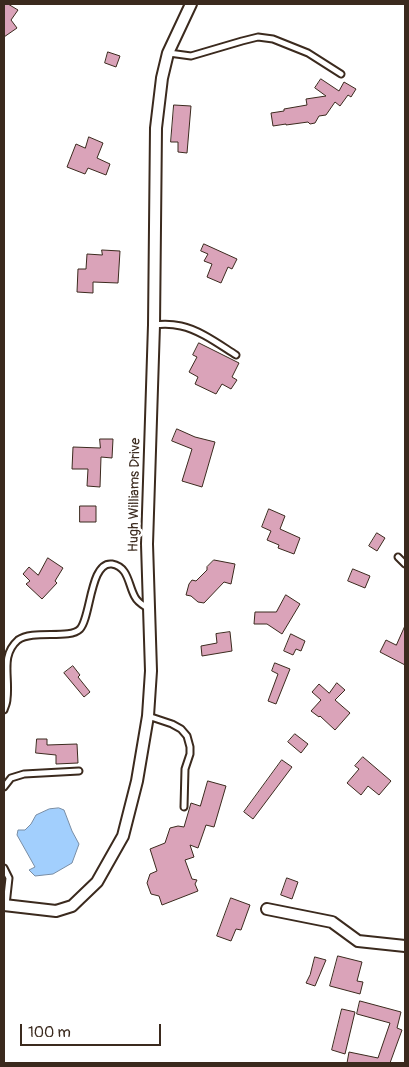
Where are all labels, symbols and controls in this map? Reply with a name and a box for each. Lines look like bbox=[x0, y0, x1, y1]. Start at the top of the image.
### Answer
street label: Hugh Williams Drive bbox=[126, 438, 144, 552]
scale bar bbox=[22, 1014, 164, 1046]
text: 100 m bbox=[28, 1023, 71, 1042]

